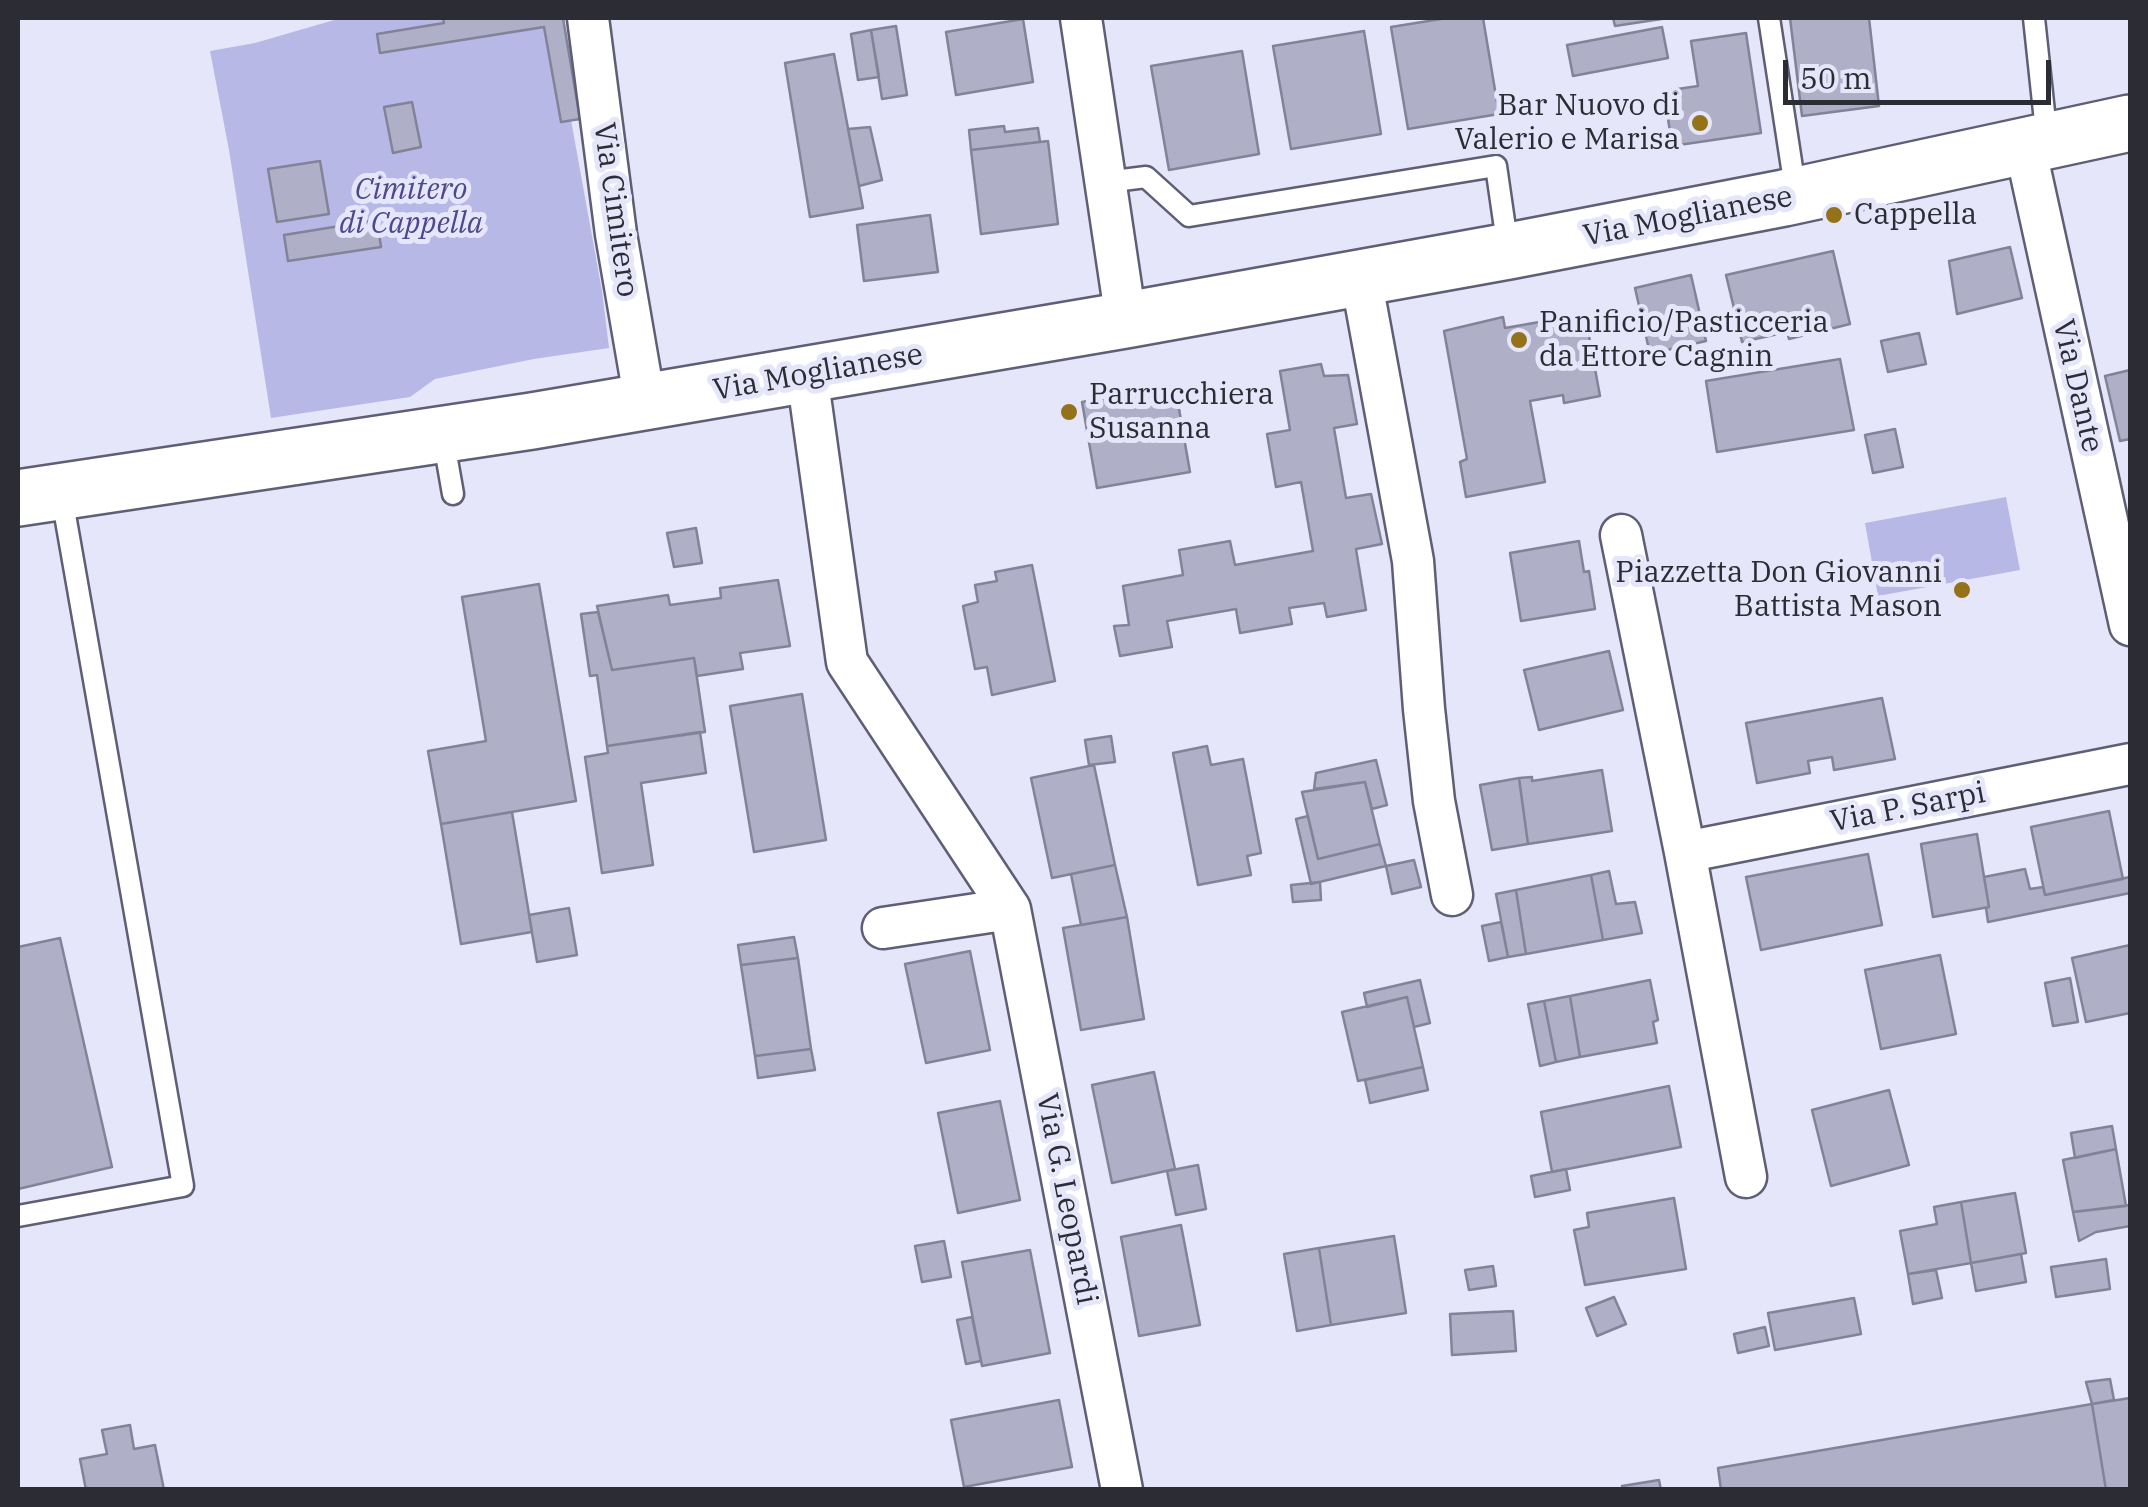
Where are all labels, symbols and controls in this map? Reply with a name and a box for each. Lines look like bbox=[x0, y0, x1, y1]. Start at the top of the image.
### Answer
scale bar bbox=[1788, 40, 2056, 102]
text: 50 m bbox=[1800, 58, 1872, 97]
place label: Bar Nuovo di Valerio e Marisa bbox=[1455, 88, 1680, 158]
marker: Bar Nuovo di Valerio e Marisa bbox=[1689, 112, 1711, 134]
street label: Via Cimitero bbox=[585, 120, 645, 300]
park label: Cimitero di Cappella bbox=[339, 172, 483, 242]
street label: Via Moglianese bbox=[1580, 179, 1796, 255]
place label: Cappella bbox=[1854, 197, 1977, 233]
marker: Cappella bbox=[1823, 204, 1845, 226]
place label: Panificio/Pasticceria da Ettore Cagnin bbox=[1539, 305, 1829, 376]
street label: Via Dante bbox=[2044, 316, 2110, 456]
marker: Panificio/Pasticceria da Ettore Cagnin bbox=[1508, 329, 1530, 351]
street label: Via Moglianese bbox=[710, 337, 926, 409]
place label: Parrucchiera Susanna bbox=[1089, 377, 1274, 448]
marker: Parrucchiera Susanna bbox=[1058, 401, 1080, 423]
place label: Piazzetta Don Giovanni Battista Mason bbox=[1615, 555, 1942, 626]
marker: Piazzetta Don Giovanni Battista Mason bbox=[1951, 579, 1973, 601]
street label: Via P. Sarpi bbox=[1827, 775, 1989, 841]
street label: Via G. Leopardi bbox=[1028, 1090, 1104, 1308]

